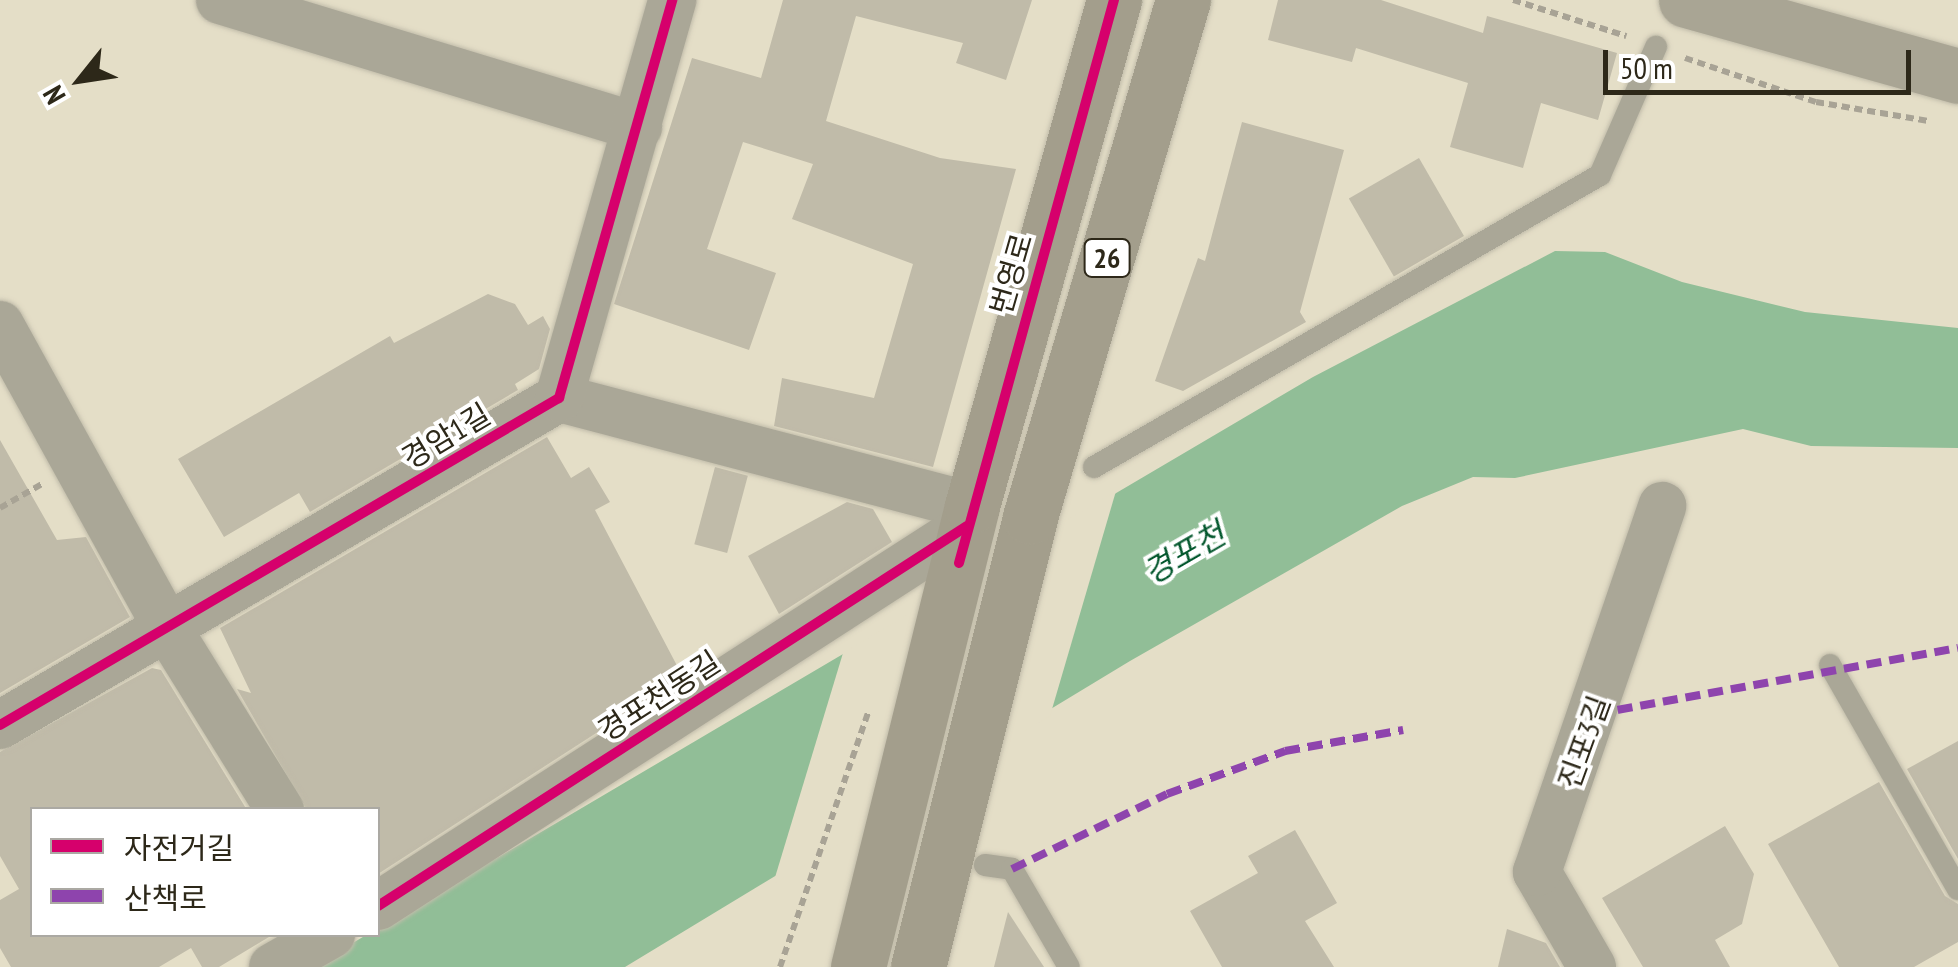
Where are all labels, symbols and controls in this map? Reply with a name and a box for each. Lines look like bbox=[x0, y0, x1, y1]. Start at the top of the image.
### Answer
north arrow bbox=[30, 30, 130, 130]
scale bar bbox=[1608, 30, 1916, 92]
text: 50 m bbox=[1620, 48, 1673, 87]
text: N bbox=[34, 79, 73, 111]
street label: 번영로 bbox=[982, 229, 1040, 319]
road number: 26 bbox=[1082, 235, 1132, 281]
street label: 경암1길 bbox=[395, 396, 497, 476]
water label: 경포천 bbox=[1136, 514, 1232, 592]
street label: 경포천동길 bbox=[591, 643, 727, 749]
street label: 진포3길 bbox=[1551, 691, 1617, 793]
legend bbox=[30, 807, 380, 937]
text: 자전거길 bbox=[124, 828, 234, 867]
text: 산책로 bbox=[124, 878, 207, 917]

